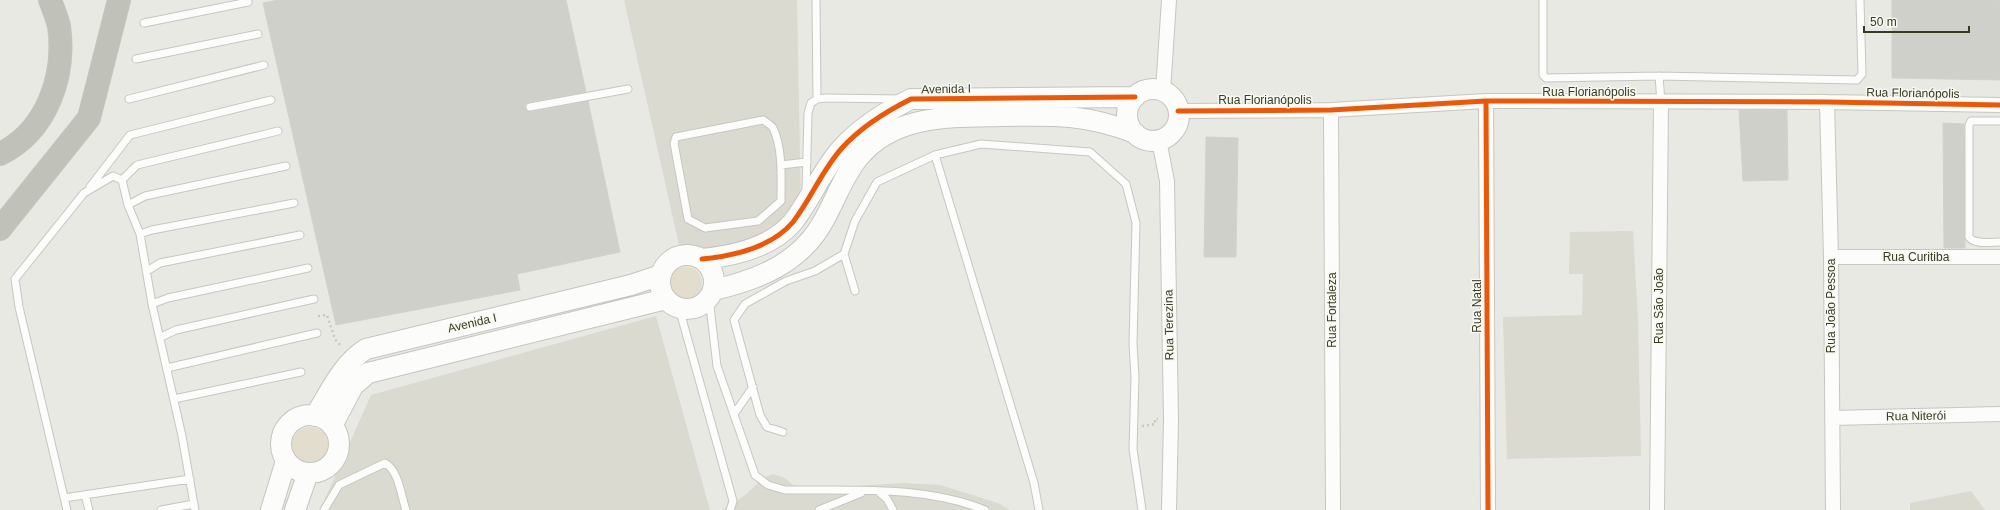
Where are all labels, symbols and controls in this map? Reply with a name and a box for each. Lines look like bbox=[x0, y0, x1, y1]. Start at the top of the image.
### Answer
scale bar bbox=[1864, 8, 1969, 34]
text: 50 m bbox=[1870, 15, 1897, 29]
street label: Avenida I bbox=[921, 82, 971, 96]
street label: Rua Florianópolis bbox=[1542, 85, 1636, 99]
street label: Rua Florianópolis bbox=[1866, 85, 1960, 101]
street label: Rua Florianópolis bbox=[1218, 93, 1312, 107]
street label: Rua Curitiba bbox=[1883, 250, 1950, 264]
street label: Rua João Pessoa bbox=[1824, 258, 1838, 353]
street label: Rua São João bbox=[1652, 268, 1666, 344]
street label: Rua Fortaleza bbox=[1325, 272, 1339, 348]
street label: Rua Natal bbox=[1470, 279, 1484, 333]
street label: Rua Terezina bbox=[1161, 289, 1177, 360]
street label: Avenida I bbox=[446, 311, 498, 335]
street label: Rua Niterói bbox=[1886, 408, 1946, 424]

